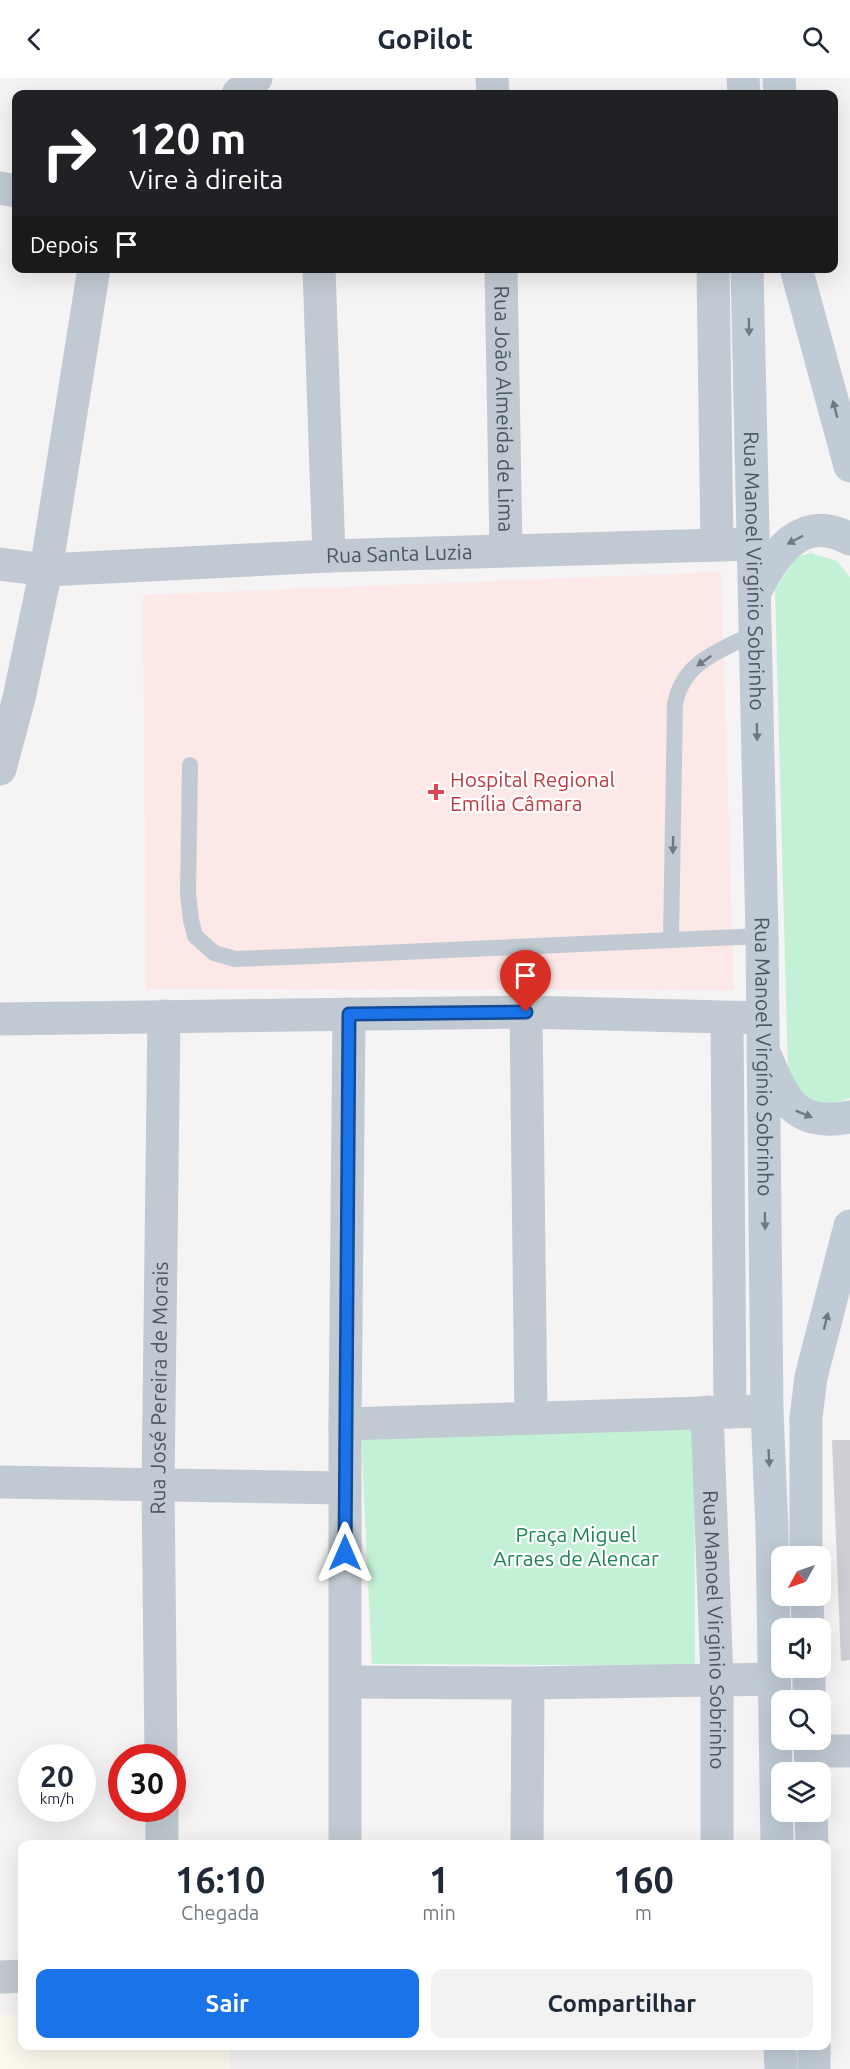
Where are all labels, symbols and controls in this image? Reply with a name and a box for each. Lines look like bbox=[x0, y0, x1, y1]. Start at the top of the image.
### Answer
icon: back bbox=[18, 23, 51, 56]
icon: search bbox=[799, 23, 832, 56]
text: GoPilot bbox=[377, 24, 473, 54]
icon: right bbox=[30, 114, 108, 192]
text: 120 m bbox=[129, 115, 246, 162]
text: Vire à direita bbox=[129, 164, 283, 194]
icon: arrive bbox=[110, 228, 143, 261]
text: Depois bbox=[30, 232, 98, 257]
street label: Rua João Almeida de Lima bbox=[490, 285, 519, 532]
one-way arrow bbox=[744, 317, 753, 336]
one-way arrow bbox=[829, 400, 839, 419]
street label: Rua Manoel Virgínio Sobrinho bbox=[740, 431, 770, 711]
one-way arrow bbox=[787, 535, 804, 544]
street label: Rua Santa Luzia bbox=[326, 539, 473, 567]
one-way arrow bbox=[696, 655, 712, 667]
one-way arrow bbox=[752, 722, 762, 741]
place label: Hospital Regional Emília Câmara bbox=[450, 767, 615, 815]
marker: Hospital Regional Emília Câmara bbox=[427, 783, 445, 801]
one-way arrow bbox=[668, 835, 678, 854]
street label: Rua Manoel Virgínio Sobrinho bbox=[751, 917, 778, 1197]
pin bbox=[500, 950, 551, 1012]
icon: arrive bbox=[509, 959, 542, 992]
one-way arrow bbox=[796, 1109, 814, 1119]
one-way arrow bbox=[760, 1211, 770, 1230]
street label: Rua José Pereira de Morais bbox=[145, 1261, 172, 1515]
one-way arrow bbox=[821, 1312, 831, 1330]
one-way arrow bbox=[764, 1448, 773, 1467]
street label: Rua Manoel Virginio Sobrinho bbox=[699, 1490, 730, 1770]
position arrow bbox=[313, 1521, 377, 1585]
park label: Praça Miguel Arraes de Alencar bbox=[493, 1522, 659, 1570]
north arrow bbox=[771, 1546, 831, 1606]
map controls bbox=[771, 1546, 831, 1822]
button: sound bbox=[771, 1618, 831, 1678]
button: search bbox=[771, 1690, 831, 1750]
speed limit sign: 30 bbox=[108, 1744, 186, 1822]
text: 20 bbox=[40, 1759, 74, 1793]
button: layers bbox=[771, 1762, 831, 1822]
text: km/h bbox=[40, 1790, 74, 1807]
text: 16:10 bbox=[175, 1859, 265, 1900]
text: 1 bbox=[429, 1859, 449, 1900]
text: 160 bbox=[613, 1859, 674, 1900]
text: Chegada bbox=[181, 1901, 259, 1924]
text: min bbox=[422, 1901, 456, 1924]
text: m bbox=[635, 1901, 652, 1924]
button: Sair bbox=[36, 1969, 419, 2038]
button: Compartilhar bbox=[431, 1969, 813, 2038]

